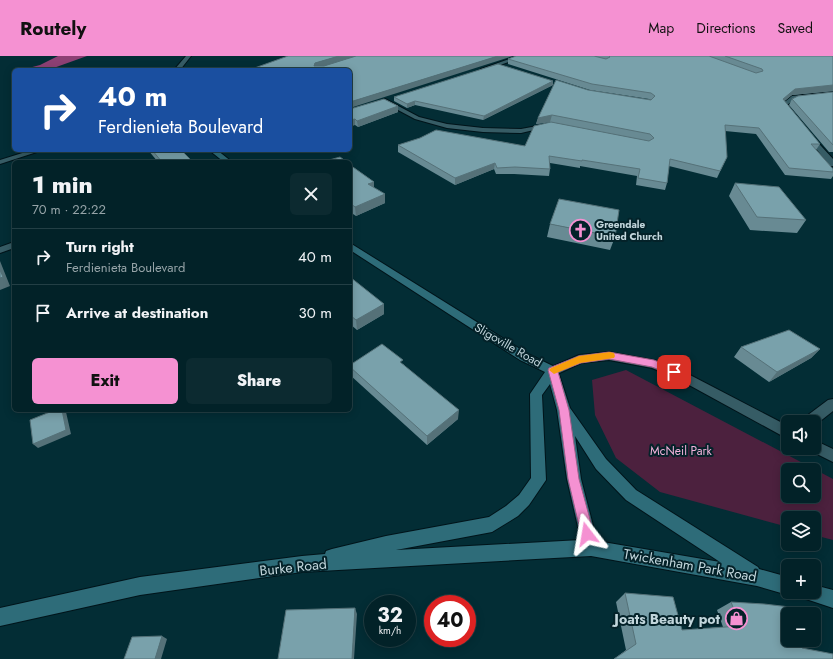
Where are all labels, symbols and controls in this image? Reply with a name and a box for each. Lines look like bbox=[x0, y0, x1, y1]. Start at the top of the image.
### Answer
text: Routely bbox=[20, 15, 86, 42]
text: Map bbox=[648, 18, 674, 38]
text: Directions bbox=[696, 18, 756, 38]
text: Saved bbox=[778, 18, 813, 38]
text: 40 m bbox=[98, 76, 167, 117]
icon: right bbox=[32, 84, 84, 136]
text: Ferdienieta Boulevard bbox=[98, 114, 263, 140]
text: 1 min bbox=[32, 167, 93, 202]
button: close bbox=[290, 173, 332, 215]
text: 70 m · 22:22 bbox=[32, 200, 106, 219]
church icon: Greendale United Church bbox=[568, 217, 594, 243]
place label: Greendale United Church bbox=[596, 217, 663, 244]
text: Turn right bbox=[66, 236, 134, 258]
icon: right bbox=[32, 246, 54, 268]
text: 40 m bbox=[298, 246, 332, 268]
text: Ferdienieta Boulevard bbox=[66, 258, 185, 277]
icon: arrive bbox=[32, 302, 54, 324]
text: Arrive at destination bbox=[66, 302, 208, 324]
text: 30 m bbox=[299, 302, 332, 324]
street label: Sligoville Road bbox=[471, 318, 545, 372]
pin bbox=[657, 355, 691, 389]
button: Exit bbox=[32, 358, 178, 404]
button: Share bbox=[186, 358, 332, 404]
icon: arrive bbox=[663, 361, 685, 383]
map controls bbox=[781, 415, 821, 647]
button: sound bbox=[781, 415, 821, 455]
park label: McNeil Park bbox=[650, 442, 713, 460]
button: search bbox=[781, 463, 821, 503]
button: layers bbox=[781, 511, 821, 551]
position arrow bbox=[566, 513, 608, 555]
street label: Twickenham Park Road bbox=[622, 543, 758, 587]
street label: Burke Road bbox=[258, 554, 328, 580]
button: + bbox=[781, 559, 821, 599]
speed limit sign: 40 bbox=[424, 595, 476, 647]
text: 32 bbox=[377, 601, 403, 630]
shop icon: Joats Beauty pot bbox=[723, 606, 749, 632]
button: − bbox=[781, 607, 821, 647]
place label: Joats Beauty pot bbox=[611, 609, 721, 629]
text: km/h bbox=[379, 623, 401, 638]

